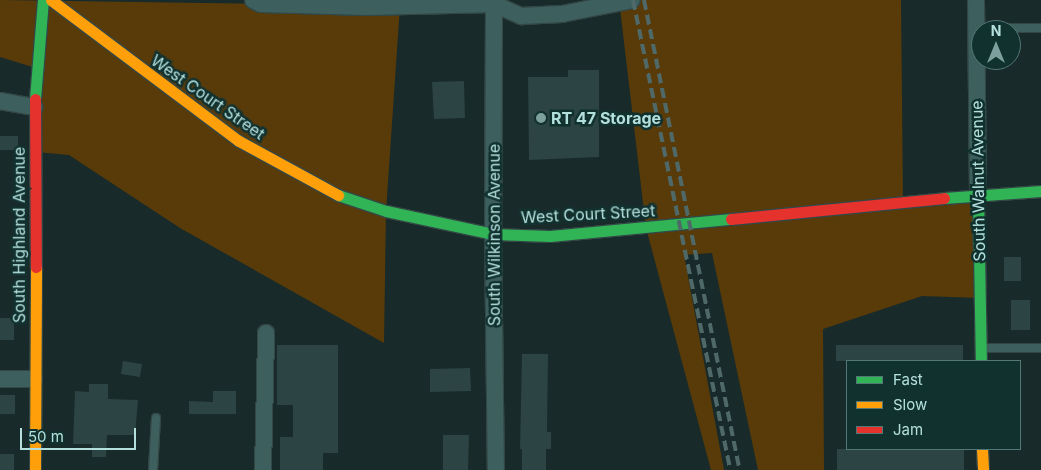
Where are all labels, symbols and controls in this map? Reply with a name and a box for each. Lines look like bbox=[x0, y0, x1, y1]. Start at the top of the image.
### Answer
north arrow bbox=[971, 20, 1021, 70]
text: N bbox=[991, 22, 1001, 39]
street label: West Court Street bbox=[147, 51, 269, 143]
street label: South Walnut Avenue bbox=[967, 100, 989, 262]
place label: RT 47 Storage bbox=[551, 108, 661, 128]
marker: RT 47 Storage bbox=[535, 112, 547, 124]
street label: South Wilkinson Avenue bbox=[484, 144, 504, 326]
street label: South Highland Avenue bbox=[9, 147, 29, 323]
street label: West Court Street bbox=[520, 201, 656, 227]
legend bbox=[846, 360, 1021, 450]
text: Fast bbox=[893, 370, 923, 389]
text: Slow bbox=[893, 395, 927, 414]
scale bar bbox=[22, 418, 139, 450]
text: Jam bbox=[893, 420, 923, 439]
text: 50 m bbox=[28, 427, 64, 446]

